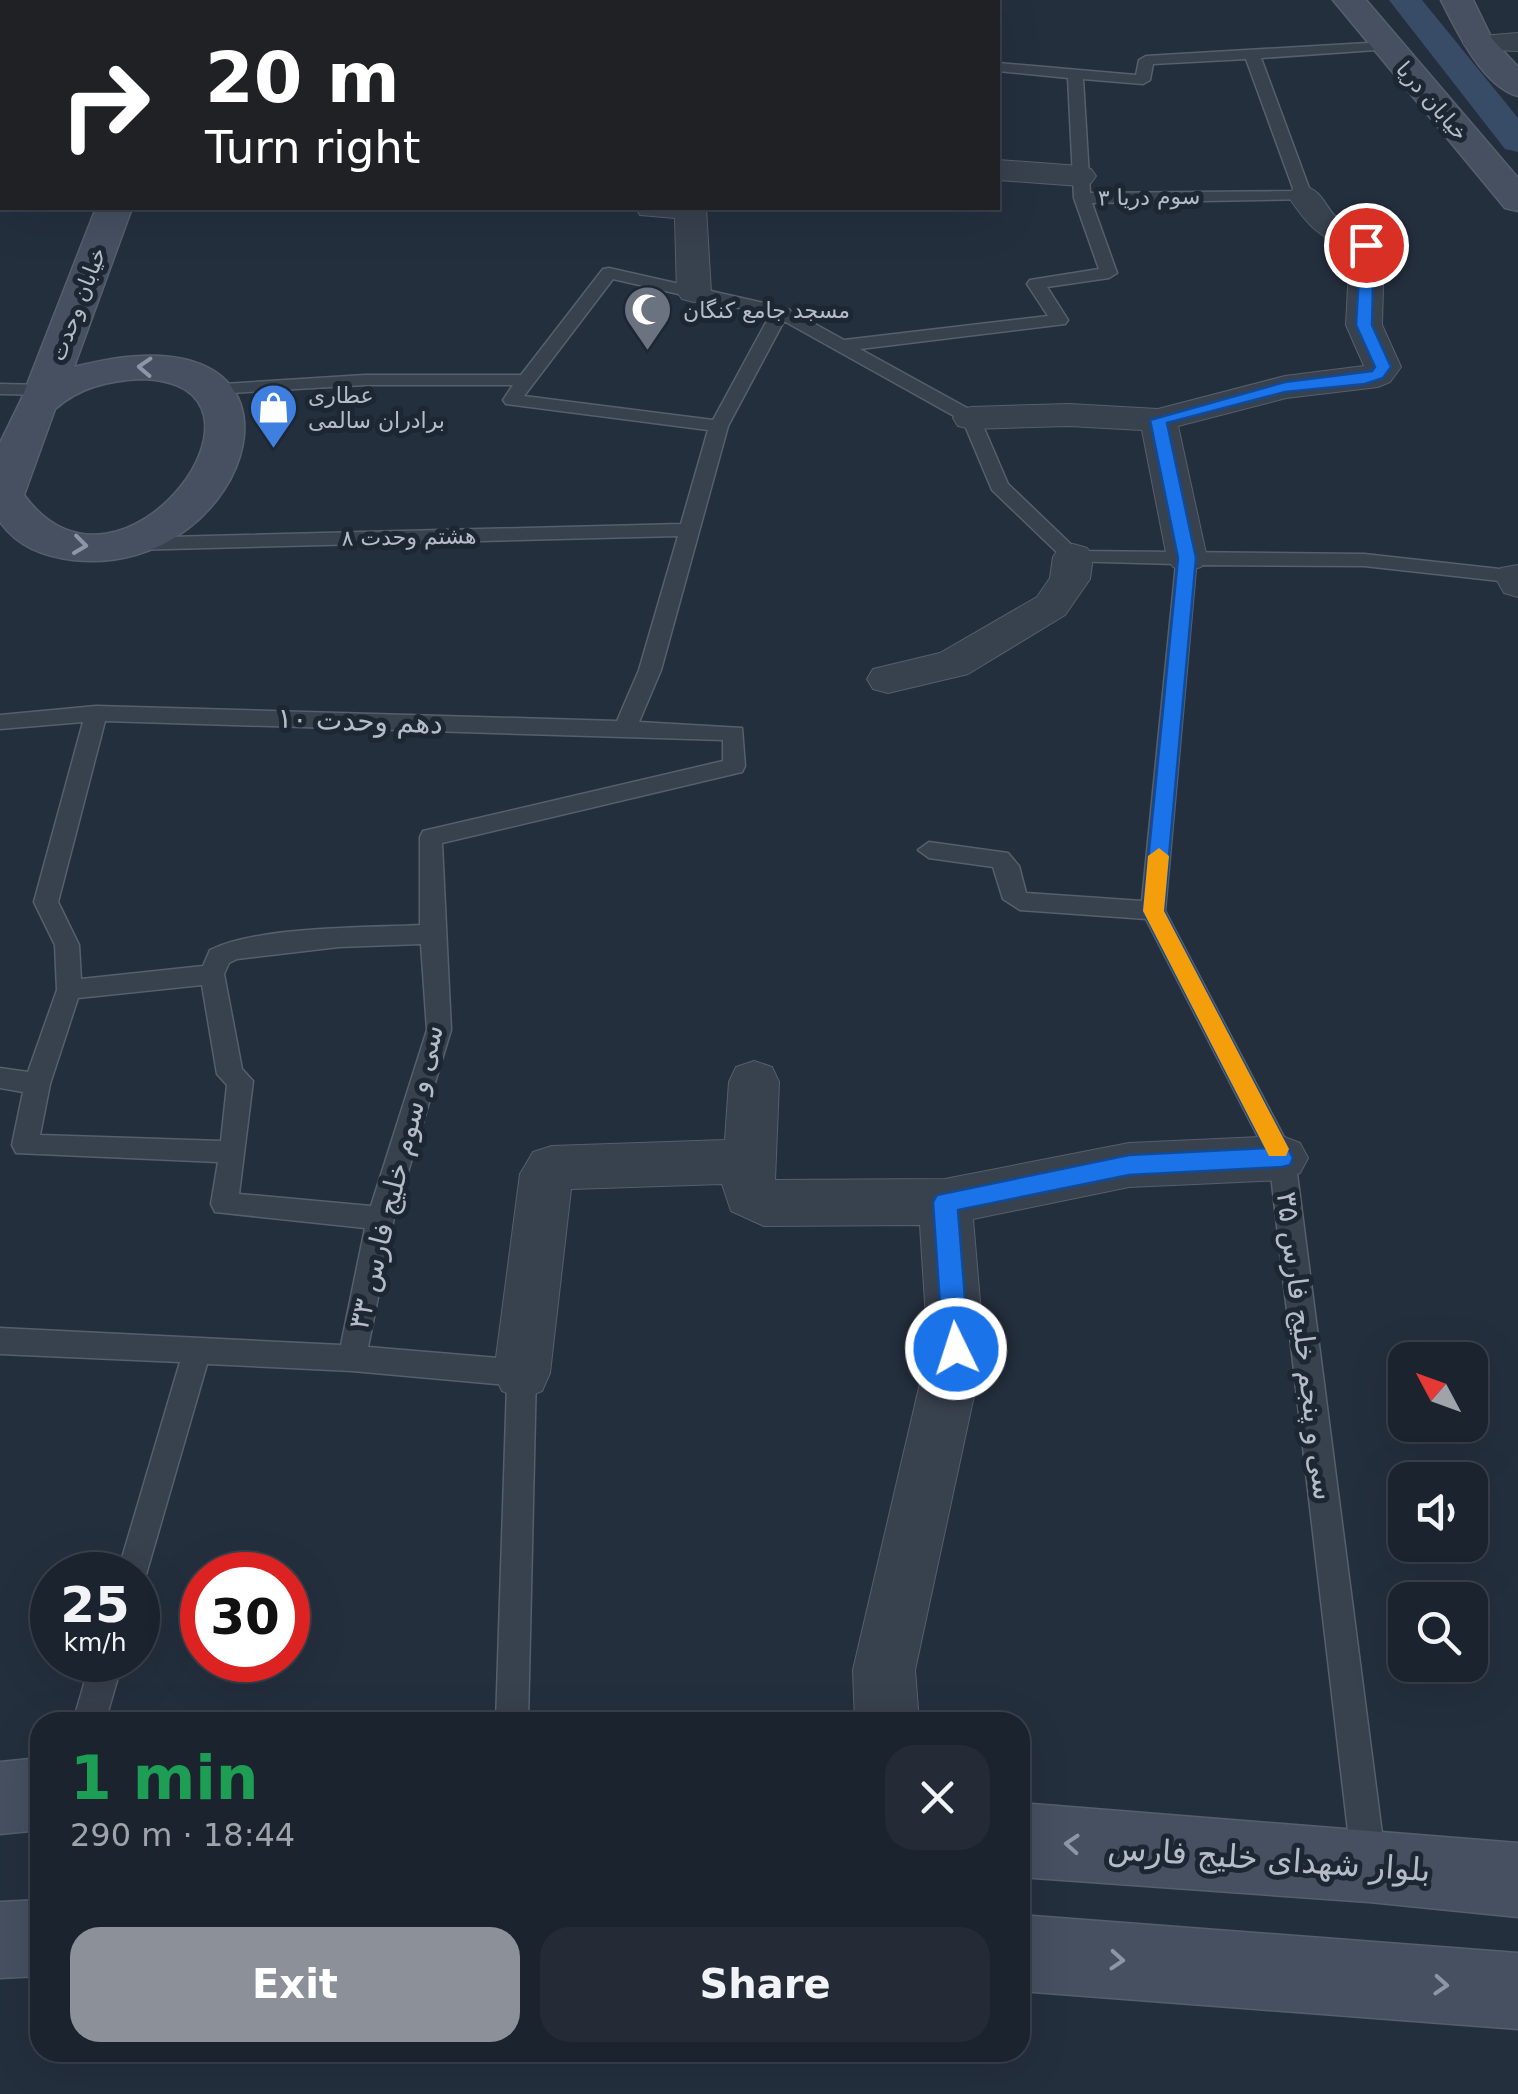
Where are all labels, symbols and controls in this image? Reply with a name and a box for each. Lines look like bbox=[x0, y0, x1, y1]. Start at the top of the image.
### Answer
text: 20 m bbox=[205, 37, 400, 119]
icon: right bbox=[40, 40, 170, 170]
street label: خیابان دریا bbox=[1391, 57, 1473, 145]
text: Turn right bbox=[205, 121, 420, 174]
street label: سوم دریا ۳ bbox=[1098, 184, 1200, 210]
pin bbox=[1324, 203, 1409, 288]
icon: arrive bbox=[1339, 218, 1394, 273]
street label: خیابان وحدت bbox=[45, 244, 111, 364]
mosque icon: مسجد جامع کنگان bbox=[622, 284, 674, 352]
place label: مسجد جامع کنگان bbox=[683, 298, 850, 323]
one-way arrow bbox=[137, 357, 153, 378]
shop icon: عطاری برادران سالمی bbox=[247, 382, 299, 450]
place label: عطاری برادران سالمی bbox=[308, 383, 445, 433]
street label: هشتم وحدت ۸ bbox=[341, 523, 477, 552]
one-way arrow bbox=[72, 534, 88, 555]
street label: دهم وحدت ۱۰ bbox=[277, 702, 443, 740]
street label: سی و سوم خلیج فارس ۳۳ bbox=[342, 1021, 450, 1333]
street label: سی و پنجم خلیج فارس ۳۵ bbox=[1270, 1190, 1340, 1502]
position arrow bbox=[904, 1297, 1008, 1401]
north arrow bbox=[1388, 1342, 1488, 1442]
map controls bbox=[1388, 1342, 1488, 1682]
button: sound bbox=[1388, 1462, 1488, 1562]
speed limit sign: 30 bbox=[180, 1552, 310, 1682]
text: 25 bbox=[60, 1576, 130, 1634]
button: search bbox=[1388, 1582, 1488, 1682]
text: km/h bbox=[63, 1628, 127, 1657]
text: 1 min bbox=[70, 1743, 258, 1813]
button: close bbox=[885, 1745, 990, 1850]
text: 290 m · 18:44 bbox=[70, 1816, 295, 1854]
street label: بلوار شهدای خلیج فارس bbox=[1106, 1829, 1432, 1889]
one-way arrow bbox=[1064, 1834, 1080, 1855]
button: Exit bbox=[70, 1927, 520, 2042]
button: Share bbox=[540, 1927, 990, 2042]
one-way arrow bbox=[1110, 1949, 1126, 1970]
one-way arrow bbox=[1434, 1973, 1450, 1995]

